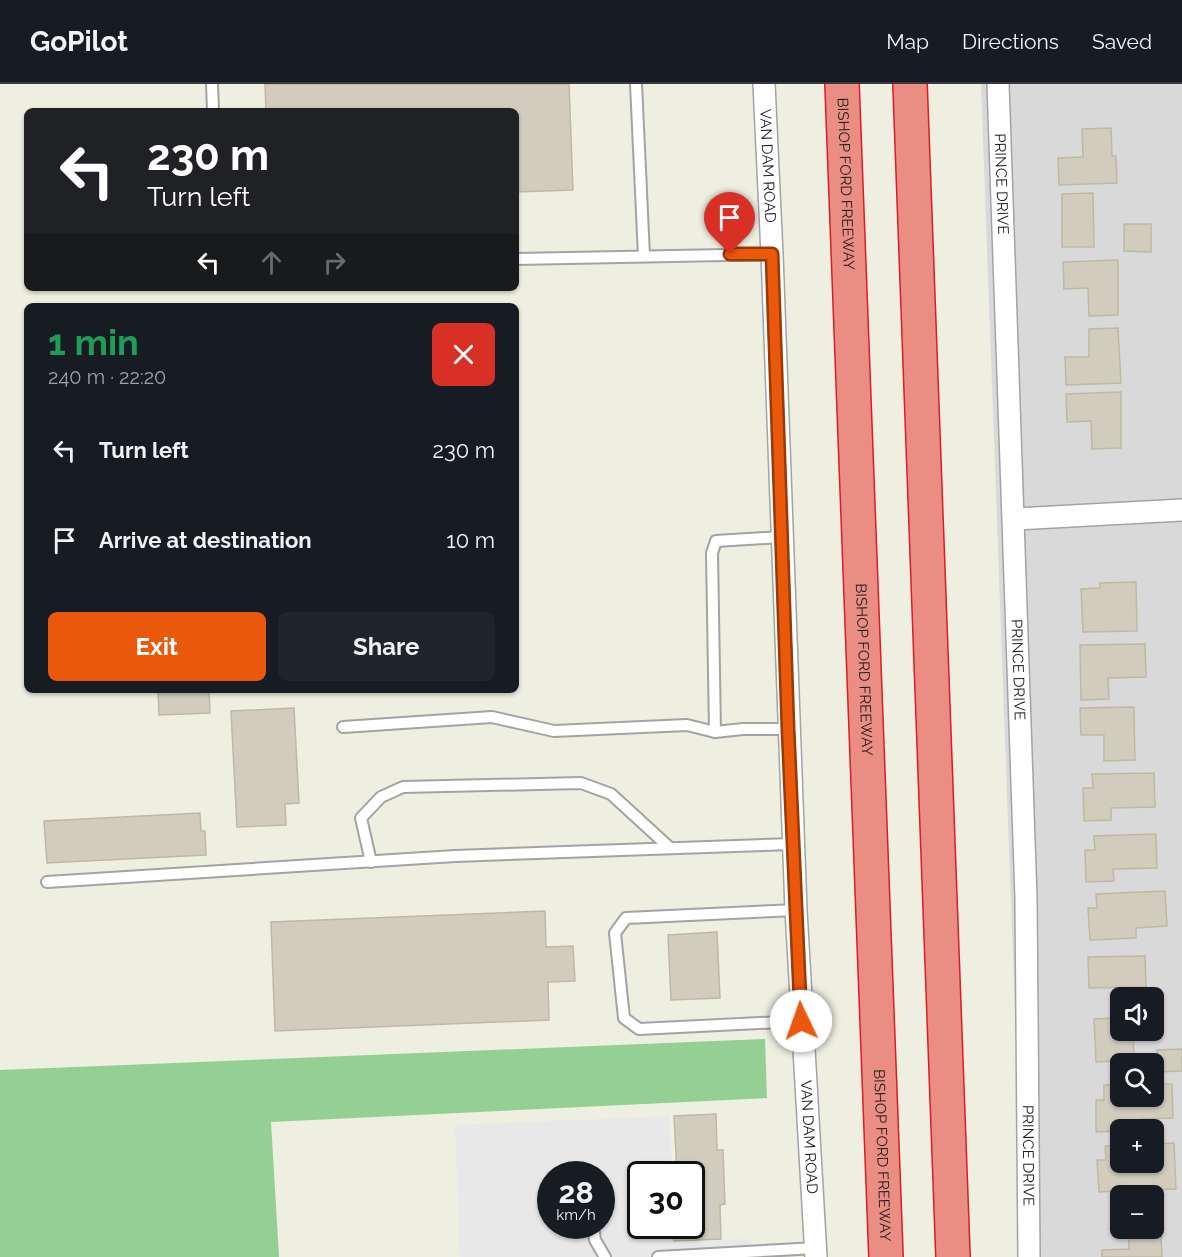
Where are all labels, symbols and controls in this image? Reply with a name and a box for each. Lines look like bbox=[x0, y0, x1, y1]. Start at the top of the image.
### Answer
text: GoPilot bbox=[30, 25, 128, 58]
text: Map bbox=[886, 29, 929, 54]
text: Directions bbox=[962, 29, 1059, 54]
text: Saved bbox=[1092, 29, 1152, 54]
street label: BISHOP FORD FREEWAY bbox=[834, 97, 858, 271]
street label: VAN DAM ROAD bbox=[756, 109, 780, 223]
text: 230 m bbox=[147, 131, 269, 180]
icon: left bbox=[48, 132, 126, 210]
street label: PRINCE DRIVE bbox=[991, 133, 1012, 235]
text: Turn left bbox=[147, 181, 250, 212]
pin bbox=[704, 192, 755, 254]
icon: arrive bbox=[713, 201, 746, 234]
icon: left bbox=[192, 246, 225, 279]
icon: ahead bbox=[255, 246, 288, 279]
icon: right bbox=[318, 246, 351, 279]
text: 1 min bbox=[48, 321, 139, 363]
button: close bbox=[432, 323, 495, 386]
text: 240 m · 22:20 bbox=[48, 365, 166, 389]
icon: left bbox=[48, 434, 81, 467]
text: Turn left bbox=[99, 437, 189, 463]
text: 230 m bbox=[432, 437, 495, 463]
icon: arrive bbox=[48, 524, 81, 557]
text: Arrive at destination bbox=[99, 527, 312, 553]
text: 10 m bbox=[446, 527, 495, 553]
street label: BISHOP FORD FREEWAY bbox=[852, 583, 876, 756]
button: Exit bbox=[48, 612, 266, 681]
button: Share bbox=[278, 612, 495, 681]
street label: PRINCE DRIVE bbox=[1007, 619, 1029, 721]
map controls bbox=[1110, 987, 1164, 1239]
button: sound bbox=[1110, 987, 1164, 1041]
position arrow bbox=[769, 989, 833, 1053]
button: search bbox=[1110, 1053, 1164, 1107]
street label: BISHOP FORD FREEWAY bbox=[870, 1069, 894, 1242]
street label: VAN DAM ROAD bbox=[797, 1080, 821, 1195]
street label: PRINCE DRIVE bbox=[1019, 1105, 1038, 1206]
button: + bbox=[1110, 1119, 1164, 1173]
speed limit sign: 30 bbox=[627, 1161, 705, 1239]
text: 28 bbox=[558, 1175, 594, 1210]
button: − bbox=[1110, 1185, 1164, 1239]
text: km/h bbox=[556, 1206, 596, 1224]

